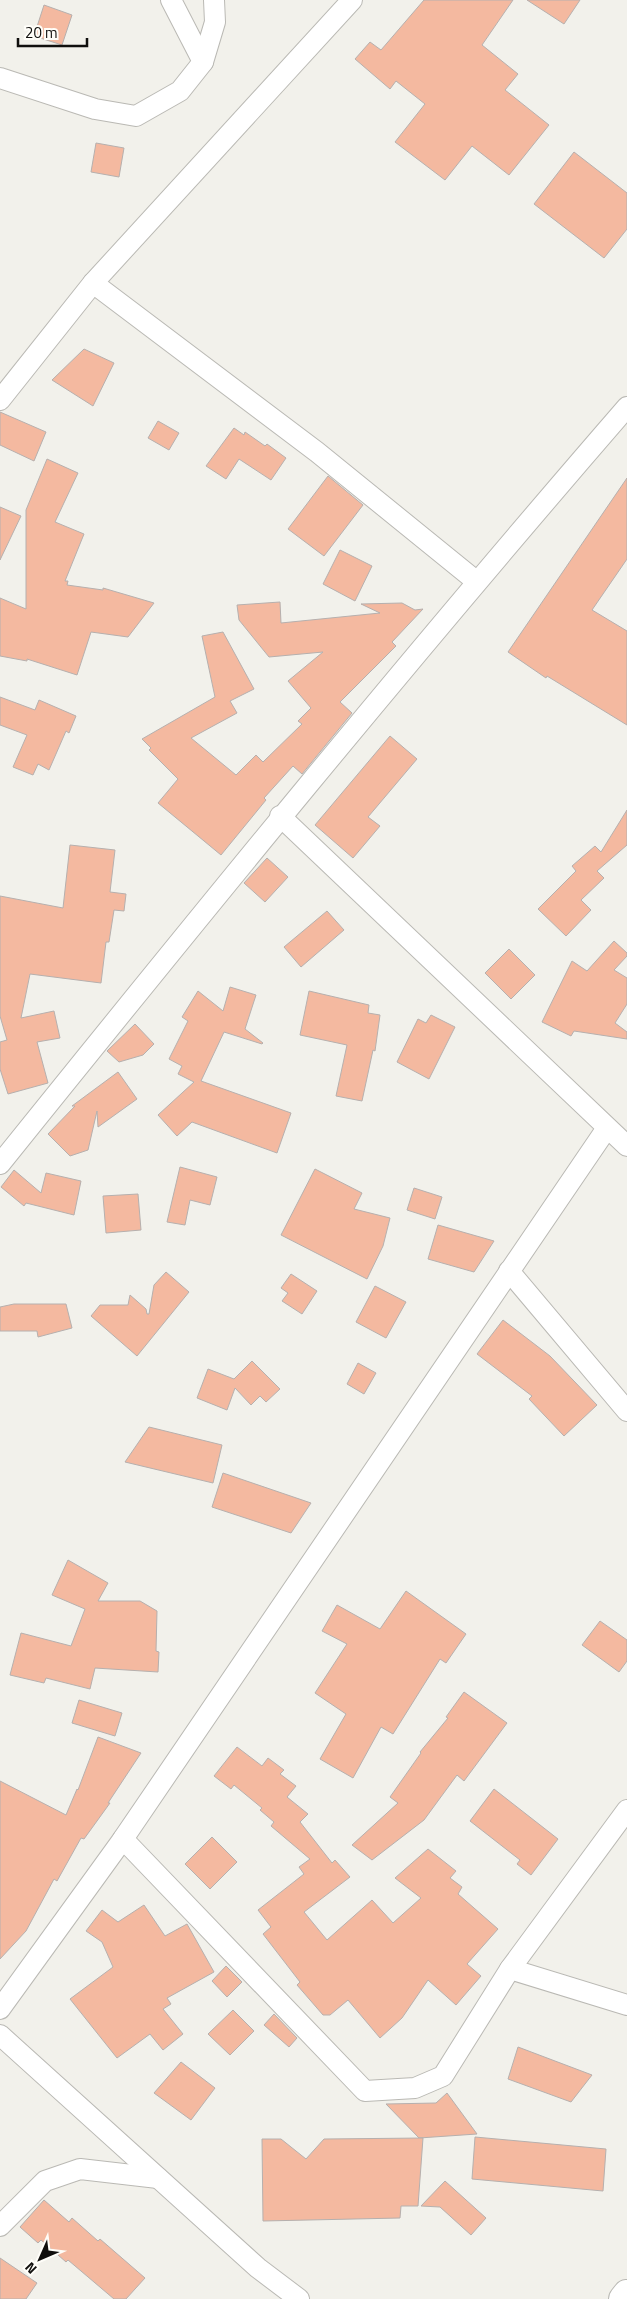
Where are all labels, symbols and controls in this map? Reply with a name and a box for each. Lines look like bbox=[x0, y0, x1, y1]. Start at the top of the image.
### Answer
scale bar bbox=[18, 15, 86, 47]
text: 20 m bbox=[25, 21, 58, 44]
north arrow bbox=[15, 2234, 65, 2284]
text: N bbox=[20, 2258, 41, 2279]

